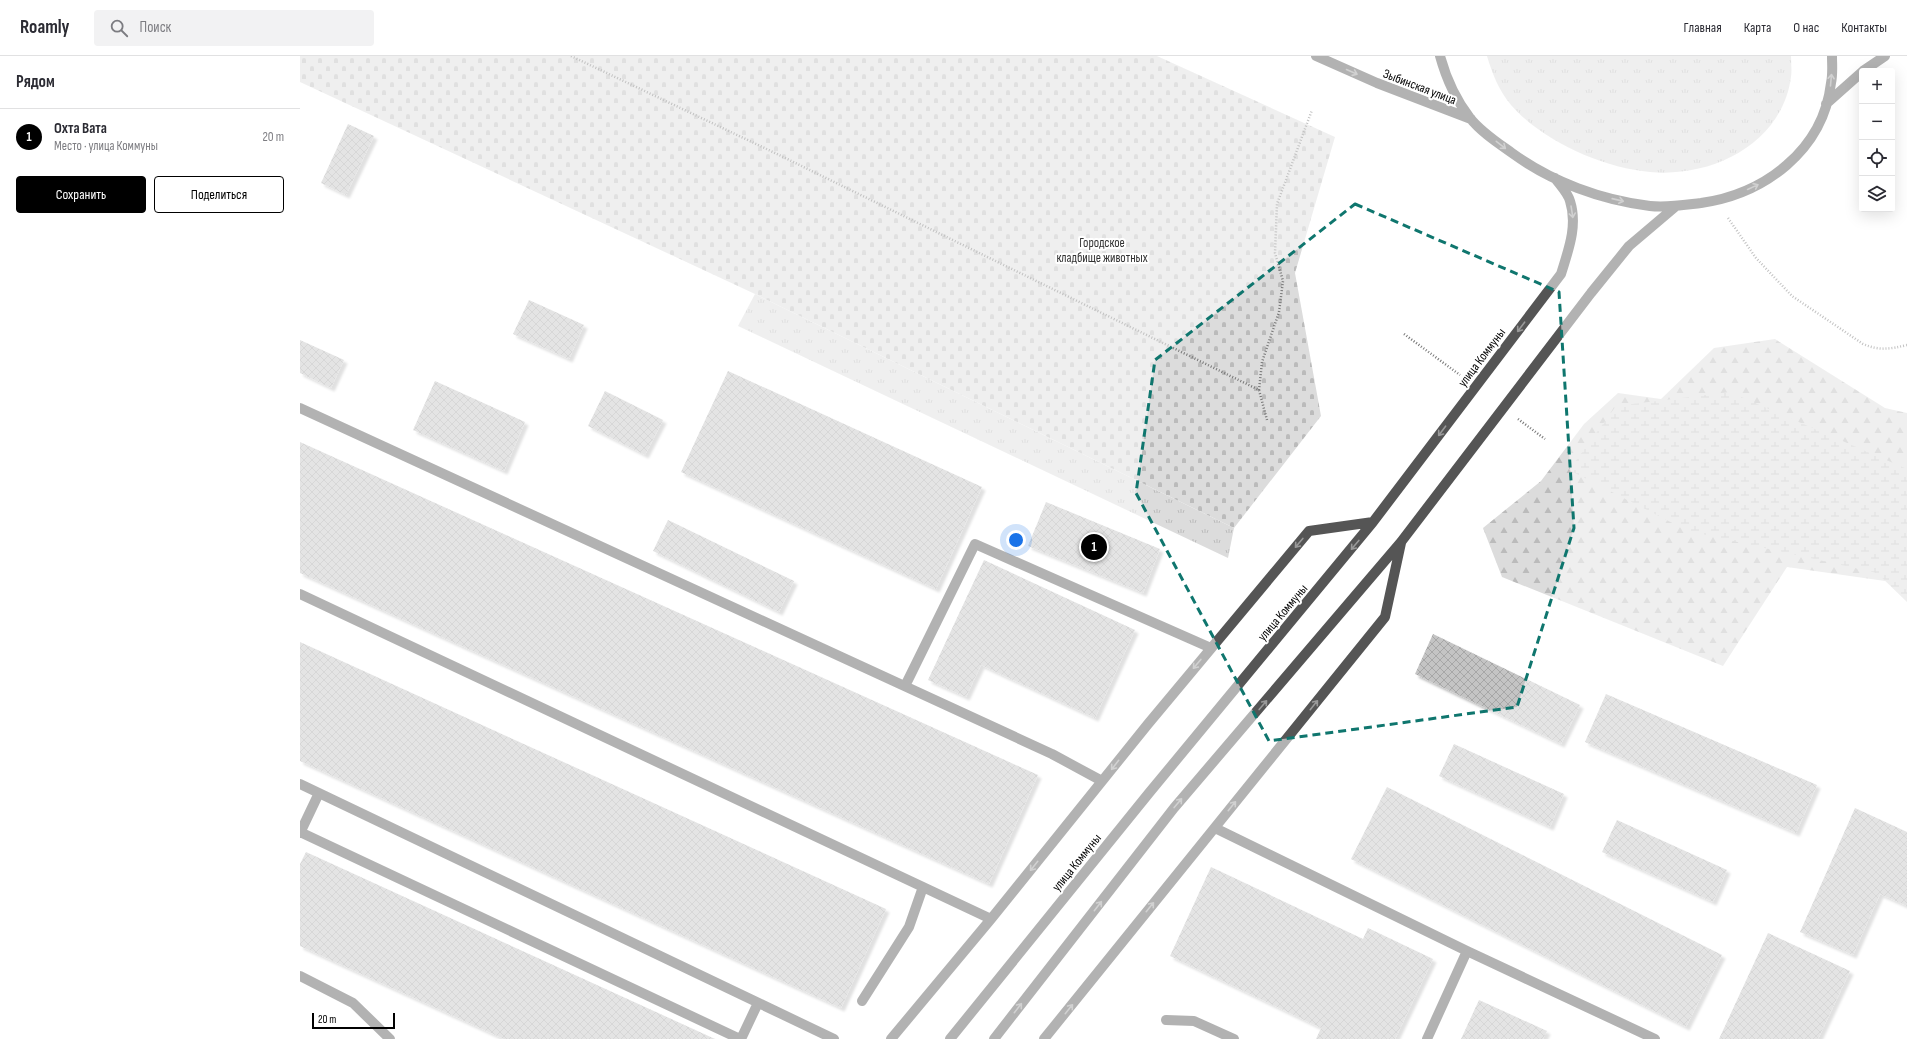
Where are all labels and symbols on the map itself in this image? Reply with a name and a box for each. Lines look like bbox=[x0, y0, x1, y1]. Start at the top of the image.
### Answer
street label: Зыбинская улица bbox=[1381, 66, 1459, 108]
one-way arrow bbox=[1345, 69, 1357, 76]
one-way arrow bbox=[1827, 74, 1835, 87]
one-way arrow bbox=[1495, 140, 1506, 149]
one-way arrow bbox=[1747, 183, 1759, 190]
one-way arrow bbox=[1611, 197, 1624, 205]
one-way arrow bbox=[1568, 205, 1576, 218]
park label: Городское кладбище животных bbox=[1056, 235, 1148, 266]
one-way arrow bbox=[1517, 321, 1525, 332]
street label: улица Коммуны bbox=[1455, 325, 1509, 390]
one-way arrow bbox=[1438, 425, 1447, 436]
your location bbox=[1006, 530, 1026, 550]
pin: 1 bbox=[1081, 532, 1107, 562]
one-way arrow bbox=[1294, 538, 1303, 548]
one-way arrow bbox=[1350, 539, 1359, 550]
street label: улица Коммуны bbox=[1254, 581, 1311, 644]
one-way arrow bbox=[1193, 659, 1202, 670]
one-way arrow bbox=[1258, 699, 1267, 710]
one-way arrow bbox=[1309, 700, 1318, 711]
one-way arrow bbox=[1111, 760, 1119, 771]
one-way arrow bbox=[1174, 798, 1183, 809]
one-way arrow bbox=[1228, 801, 1236, 812]
street label: улица Коммуны bbox=[1049, 831, 1105, 895]
one-way arrow bbox=[1029, 861, 1038, 872]
one-way arrow bbox=[1094, 900, 1102, 911]
one-way arrow bbox=[1146, 902, 1155, 913]
one-way arrow bbox=[1014, 1003, 1022, 1014]
one-way arrow bbox=[1064, 1003, 1073, 1014]
scale bar bbox=[312, 1011, 395, 1030]

